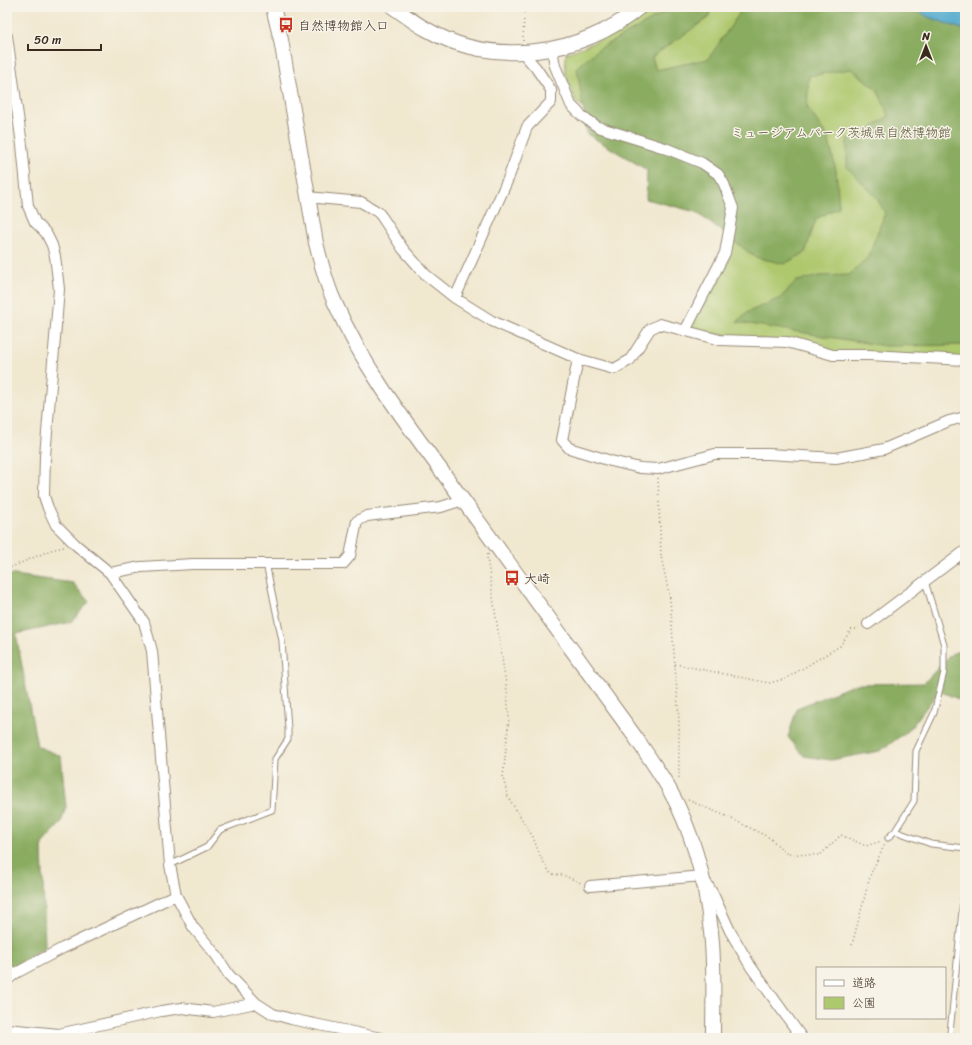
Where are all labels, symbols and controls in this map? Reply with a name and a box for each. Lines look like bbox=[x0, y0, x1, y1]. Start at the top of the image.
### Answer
place label: 自然博物館入口 bbox=[298, 14, 389, 37]
bus stop icon: 自然博物館入口 bbox=[277, 16, 295, 34]
scale bar bbox=[28, 26, 101, 52]
north arrow bbox=[906, 26, 946, 66]
text: N bbox=[921, 27, 930, 46]
text: 50 m bbox=[34, 29, 61, 51]
park label: ミュージアムパーク茨城県自然博物館 bbox=[731, 121, 951, 144]
place label: 大崎 bbox=[524, 567, 550, 590]
bus stop icon: 大崎 bbox=[503, 569, 521, 587]
legend bbox=[816, 967, 946, 1019]
text: 道路 bbox=[852, 972, 876, 994]
text: 公園 bbox=[852, 992, 876, 1014]

